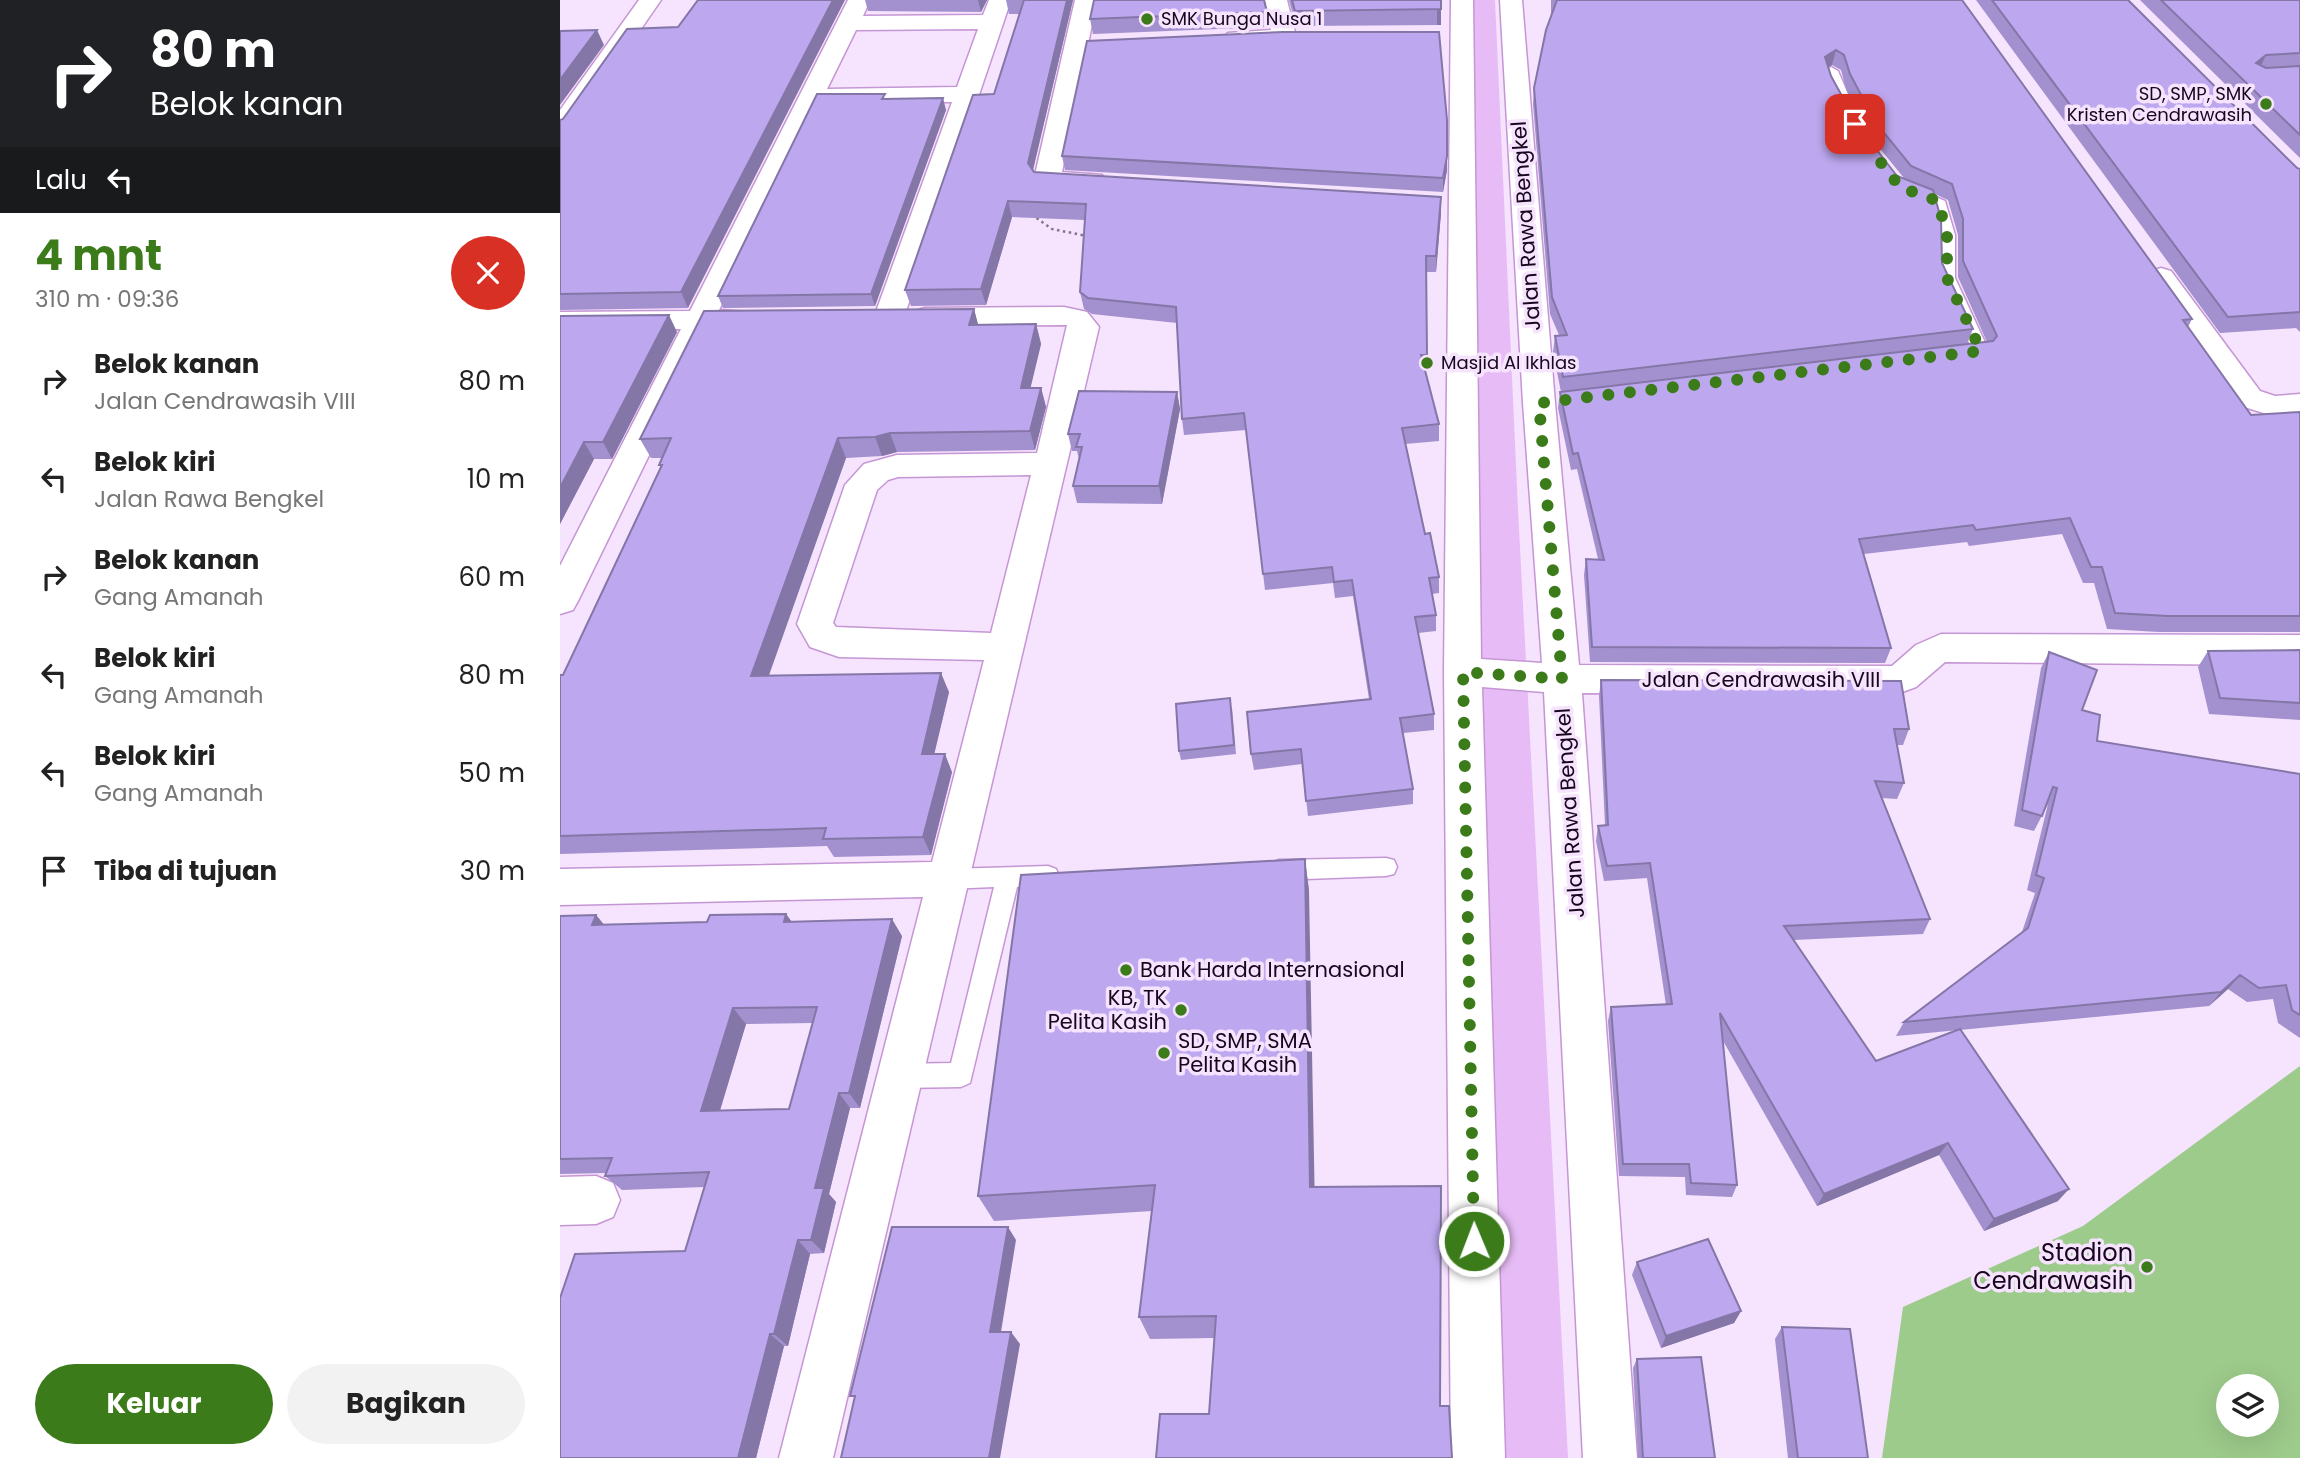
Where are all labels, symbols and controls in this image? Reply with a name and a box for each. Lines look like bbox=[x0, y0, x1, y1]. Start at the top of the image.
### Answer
place label: SMK Bunga Nusa 1 bbox=[1161, 6, 1322, 31]
marker: SMK Bunga Nusa 1 bbox=[1139, 11, 1155, 27]
text: 80 m bbox=[150, 16, 276, 84]
icon: right bbox=[35, 28, 126, 119]
text: Belok kanan bbox=[150, 81, 344, 126]
place label: SD, SMP, SMK Kristen Cendrawasih bbox=[2067, 81, 2252, 127]
pin bbox=[1825, 94, 1885, 154]
marker: SD, SMP, SMK Kristen Cendrawasih bbox=[2258, 96, 2274, 112]
icon: arrive bbox=[1836, 105, 1874, 143]
street label: Jalan Rawa Bengkel bbox=[1504, 120, 1547, 332]
icon: left bbox=[101, 161, 139, 199]
text: Lalu bbox=[35, 162, 87, 198]
text: 4 mnt bbox=[35, 226, 162, 285]
button: close bbox=[451, 236, 525, 310]
text: 310 m · 09:36 bbox=[35, 283, 179, 315]
text: Belok kanan bbox=[94, 346, 259, 382]
place label: Masjid Al Ikhlas bbox=[1441, 350, 1577, 375]
marker: Masjid Al Ikhlas bbox=[1419, 355, 1435, 371]
icon: right bbox=[35, 362, 73, 400]
text: 80 m bbox=[459, 363, 525, 399]
text: Jalan Cendrawasih VIII bbox=[94, 385, 356, 417]
text: Belok kiri bbox=[94, 444, 216, 480]
icon: left bbox=[35, 460, 73, 498]
text: 10 m bbox=[467, 461, 525, 497]
text: Jalan Rawa Bengkel bbox=[94, 483, 324, 515]
text: Belok kanan bbox=[94, 542, 259, 578]
icon: right bbox=[35, 558, 73, 596]
text: 60 m bbox=[458, 559, 525, 595]
text: Gang Amanah bbox=[94, 581, 264, 613]
text: Belok kiri bbox=[94, 640, 216, 676]
icon: left bbox=[35, 656, 73, 694]
text: 80 m bbox=[459, 657, 525, 693]
street label: Jalan Cendrawasih VIII bbox=[1642, 665, 1880, 694]
text: Gang Amanah bbox=[94, 679, 264, 711]
street label: Jalan Rawa Bengkel bbox=[1548, 707, 1591, 919]
text: Belok kiri bbox=[94, 738, 216, 774]
icon: left bbox=[35, 754, 73, 792]
text: 50 m bbox=[459, 755, 525, 791]
text: Gang Amanah bbox=[94, 777, 264, 809]
icon: arrive bbox=[35, 852, 73, 890]
text: Tiba di tujuan bbox=[94, 853, 277, 889]
text: 30 m bbox=[460, 853, 525, 889]
place label: Bank Harda Internasional bbox=[1140, 955, 1405, 984]
marker: Bank Harda Internasional bbox=[1118, 962, 1134, 978]
place label: KB, TK Pelita Kasih bbox=[1048, 983, 1167, 1036]
marker: KB, TK Pelita Kasih bbox=[1173, 1002, 1189, 1018]
place label: SD, SMP, SMA Pelita Kasih bbox=[1178, 1026, 1312, 1079]
marker: SD, SMP, SMA Pelita Kasih bbox=[1156, 1045, 1172, 1061]
position arrow bbox=[1437, 1204, 1511, 1278]
place label: Stadion Cendrawasih bbox=[1973, 1236, 2133, 1297]
marker: Stadion Cendrawasih bbox=[2139, 1259, 2155, 1275]
button: Keluar bbox=[35, 1364, 273, 1444]
button: Bagikan bbox=[287, 1364, 525, 1444]
map controls bbox=[2216, 1374, 2279, 1437]
button: layers bbox=[2216, 1374, 2279, 1437]

